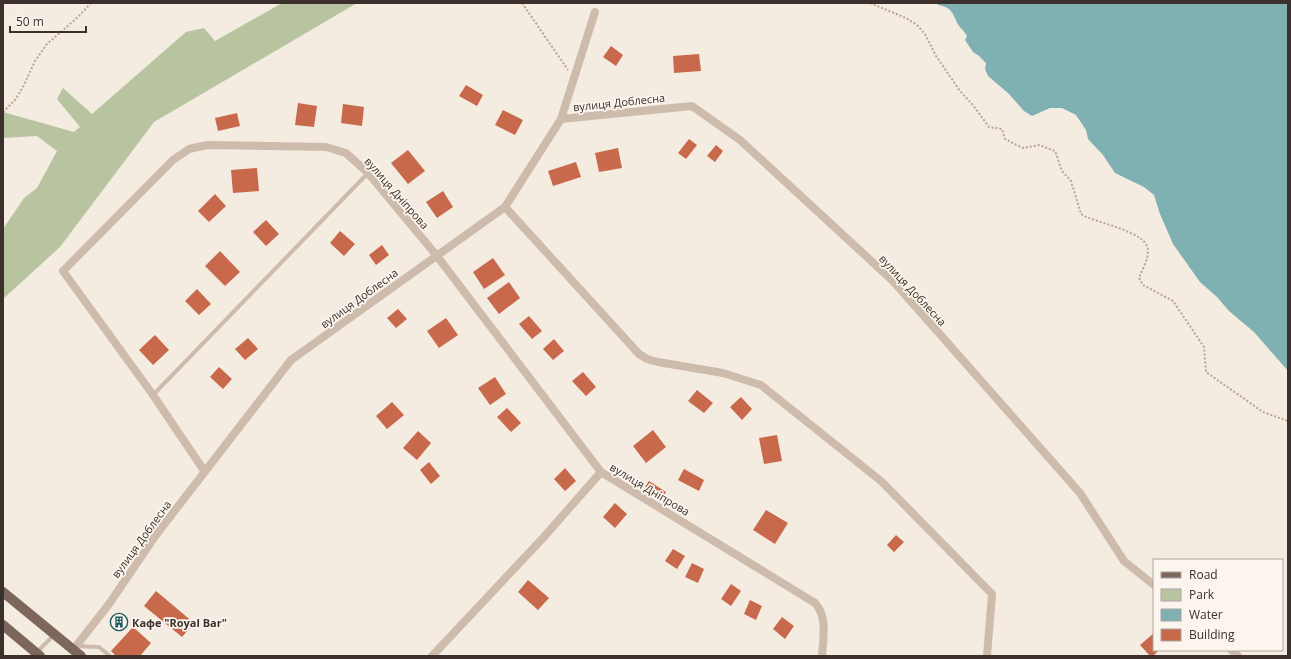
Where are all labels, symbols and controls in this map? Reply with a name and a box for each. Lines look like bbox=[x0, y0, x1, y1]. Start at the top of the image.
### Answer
scale bar bbox=[10, 8, 86, 34]
text: 50 m bbox=[16, 13, 44, 30]
street label: вулиця Доблесна bbox=[572, 90, 666, 114]
street label: вулиця Дніпрова bbox=[362, 154, 432, 232]
street label: вулиця Доблесна bbox=[876, 251, 950, 329]
street label: вулиця Доблесна bbox=[317, 265, 401, 331]
street label: вулиця Дніпрова bbox=[607, 459, 693, 519]
street label: вулиця Доблесна bbox=[108, 497, 174, 581]
legend bbox=[1153, 559, 1283, 651]
text: Road bbox=[1189, 566, 1218, 583]
text: Park bbox=[1189, 586, 1215, 603]
text: Water bbox=[1189, 606, 1223, 623]
building icon: Кафе "Royal Bar" bbox=[109, 612, 129, 632]
place label: Кафе "Royal Bar" bbox=[132, 615, 227, 630]
text: Building bbox=[1189, 626, 1235, 643]

